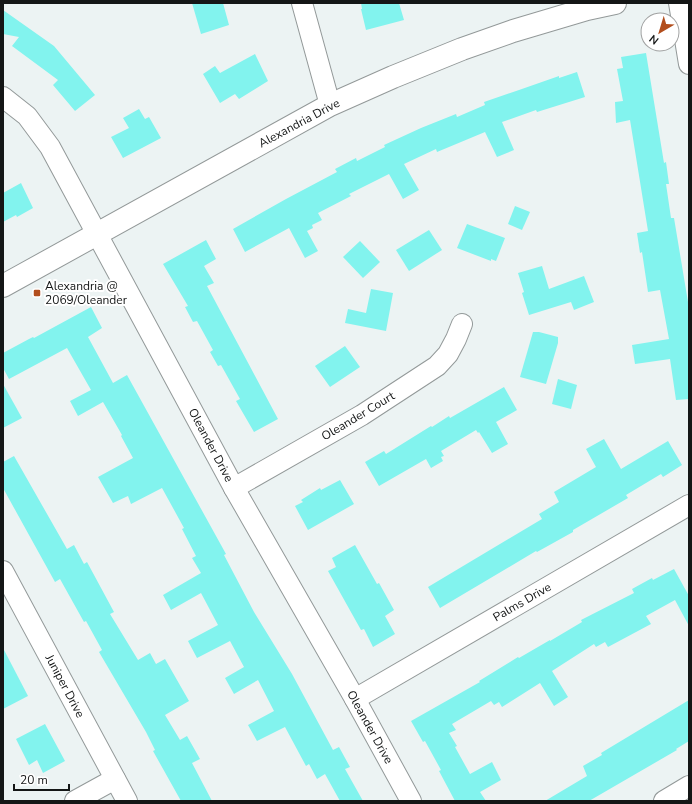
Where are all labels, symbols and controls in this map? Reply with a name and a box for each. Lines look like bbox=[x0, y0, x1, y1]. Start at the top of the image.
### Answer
north arrow bbox=[640, 12, 680, 52]
text: N bbox=[646, 31, 662, 48]
street label: Alexandria Drive bbox=[256, 95, 342, 151]
place label: Alexandria @ 2069/Oleander bbox=[45, 278, 128, 308]
marker: Alexandria @ 2069/Oleander bbox=[32, 288, 42, 298]
street label: Oleander Court bbox=[318, 387, 398, 444]
street label: Oleander Drive bbox=[185, 405, 237, 485]
street label: Palms Drive bbox=[490, 579, 554, 625]
street label: Juniper Drive bbox=[41, 651, 88, 720]
street label: Oleander Drive bbox=[343, 687, 397, 767]
scale bar bbox=[14, 766, 69, 792]
text: 20 m bbox=[20, 772, 48, 788]

